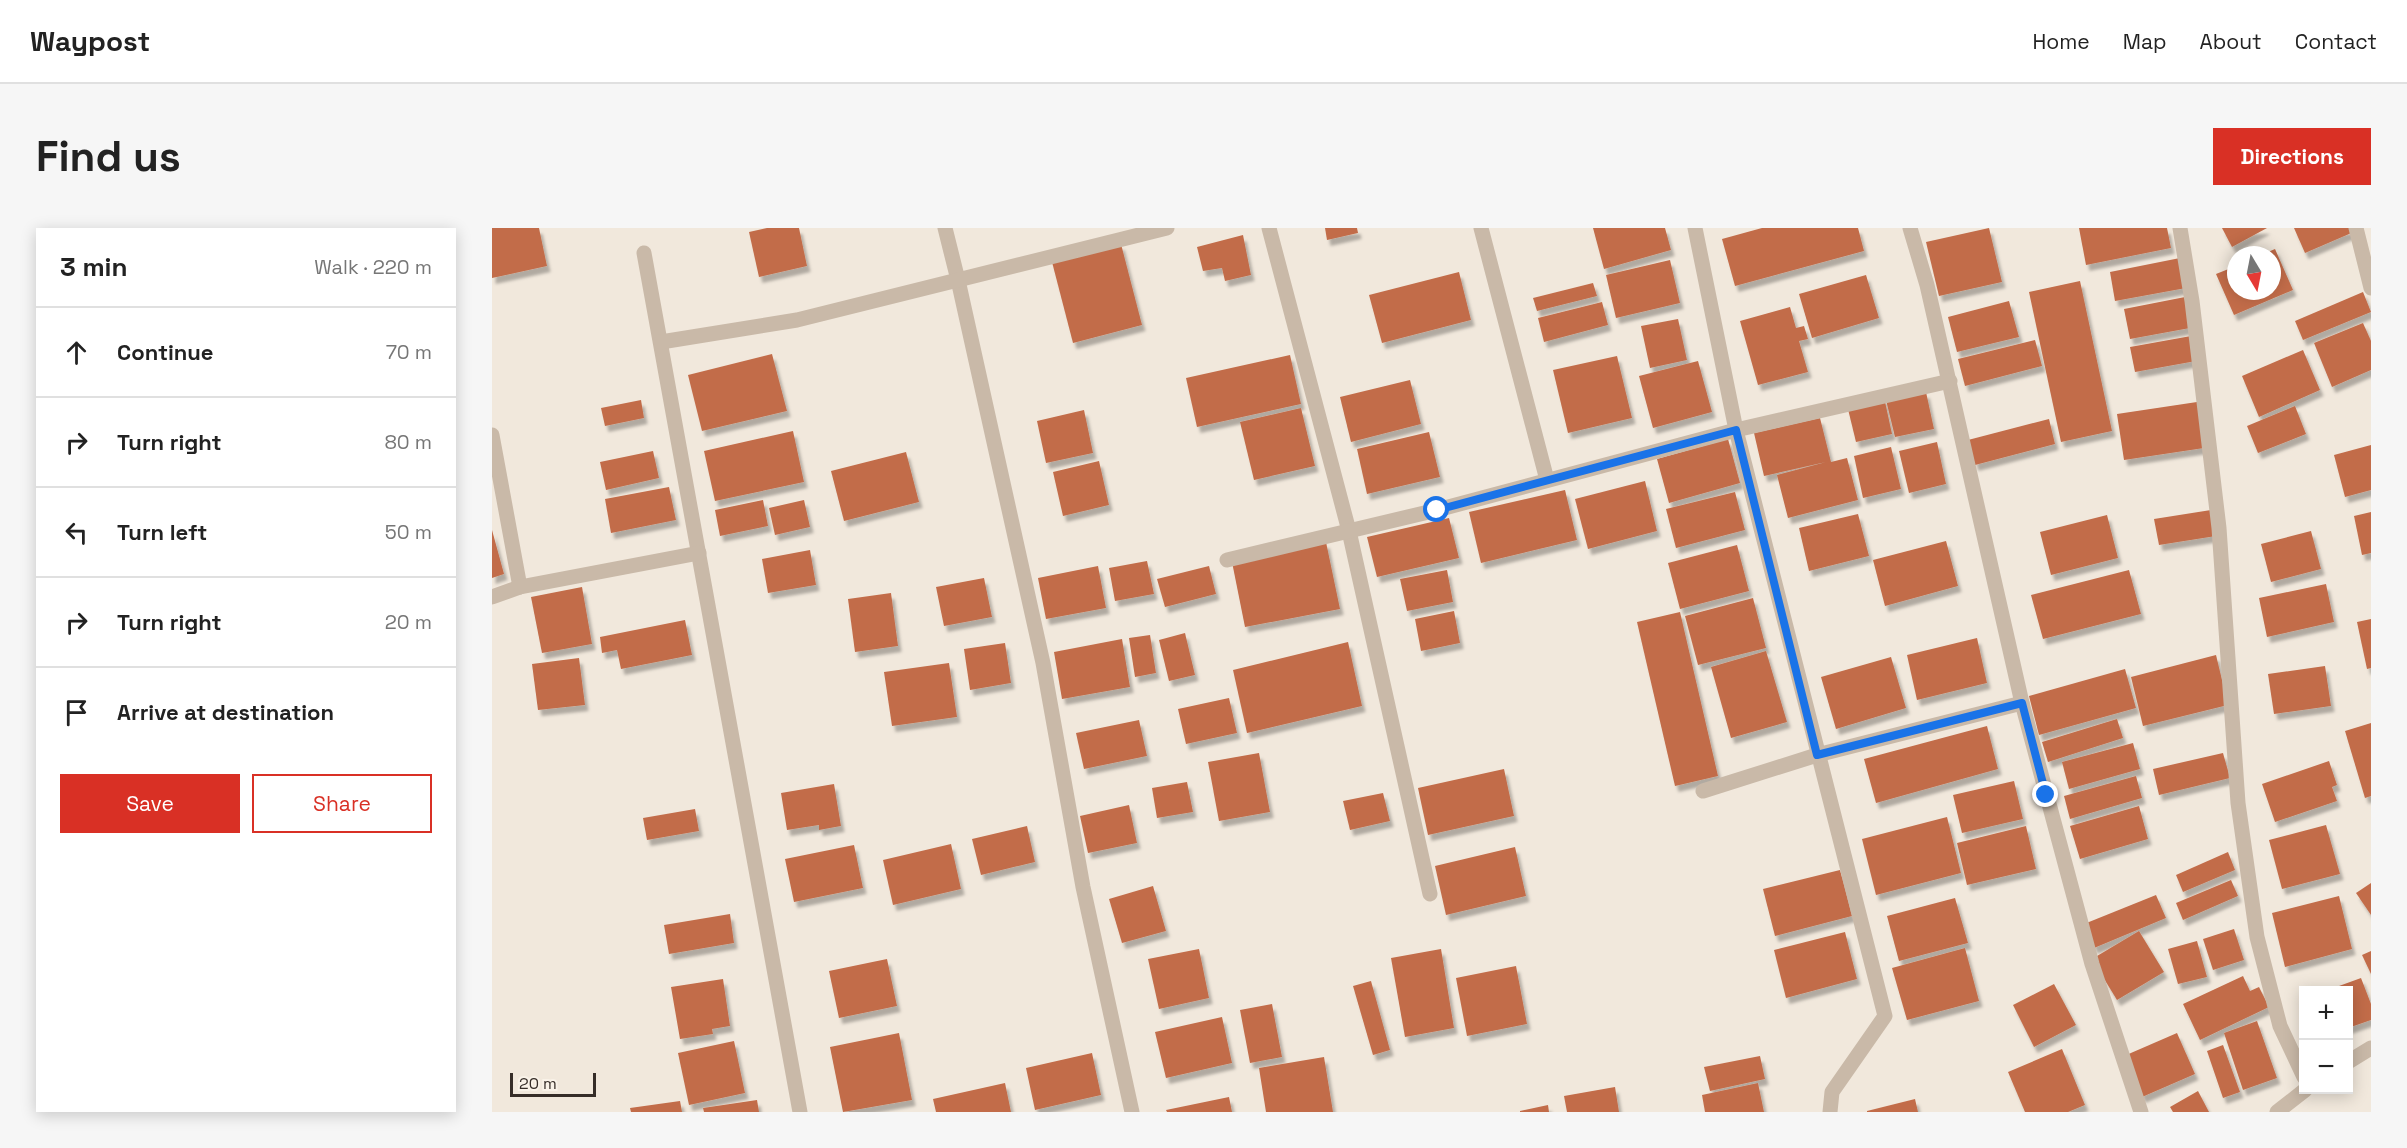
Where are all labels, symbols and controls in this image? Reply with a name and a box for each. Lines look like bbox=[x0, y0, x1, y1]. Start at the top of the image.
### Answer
text: Waypost bbox=[30, 23, 150, 59]
text: Home bbox=[2032, 28, 2090, 55]
text: Map bbox=[2123, 28, 2167, 55]
text: About bbox=[2200, 28, 2262, 55]
text: Contact bbox=[2295, 28, 2377, 55]
button: Directions bbox=[2213, 128, 2371, 185]
text: Find us bbox=[36, 130, 181, 183]
north arrow bbox=[2227, 246, 2281, 300]
text: 3 min bbox=[60, 250, 128, 284]
text: Walk · 220 m bbox=[314, 254, 432, 280]
icon: ahead bbox=[60, 336, 93, 369]
text: Continue bbox=[117, 338, 213, 366]
text: 70 m bbox=[386, 339, 432, 365]
icon: right bbox=[60, 426, 93, 459]
text: Turn right bbox=[117, 428, 222, 456]
text: 80 m bbox=[384, 429, 432, 455]
route start bbox=[1423, 496, 1449, 522]
icon: left bbox=[60, 516, 93, 549]
text: Turn left bbox=[117, 518, 207, 546]
text: 50 m bbox=[385, 519, 432, 545]
icon: right bbox=[60, 606, 93, 639]
text: Turn right bbox=[117, 608, 222, 636]
text: 20 m bbox=[385, 609, 432, 635]
icon: arrive bbox=[60, 696, 93, 729]
text: Arrive at destination bbox=[117, 698, 334, 726]
button: Save bbox=[60, 774, 240, 833]
button: Share bbox=[252, 774, 432, 833]
route end bbox=[2032, 781, 2058, 807]
map controls bbox=[2299, 986, 2353, 1094]
button: + bbox=[2299, 986, 2353, 1040]
button: − bbox=[2299, 1040, 2353, 1094]
scale bar bbox=[510, 1070, 596, 1098]
text: 20 m bbox=[519, 1073, 557, 1094]

